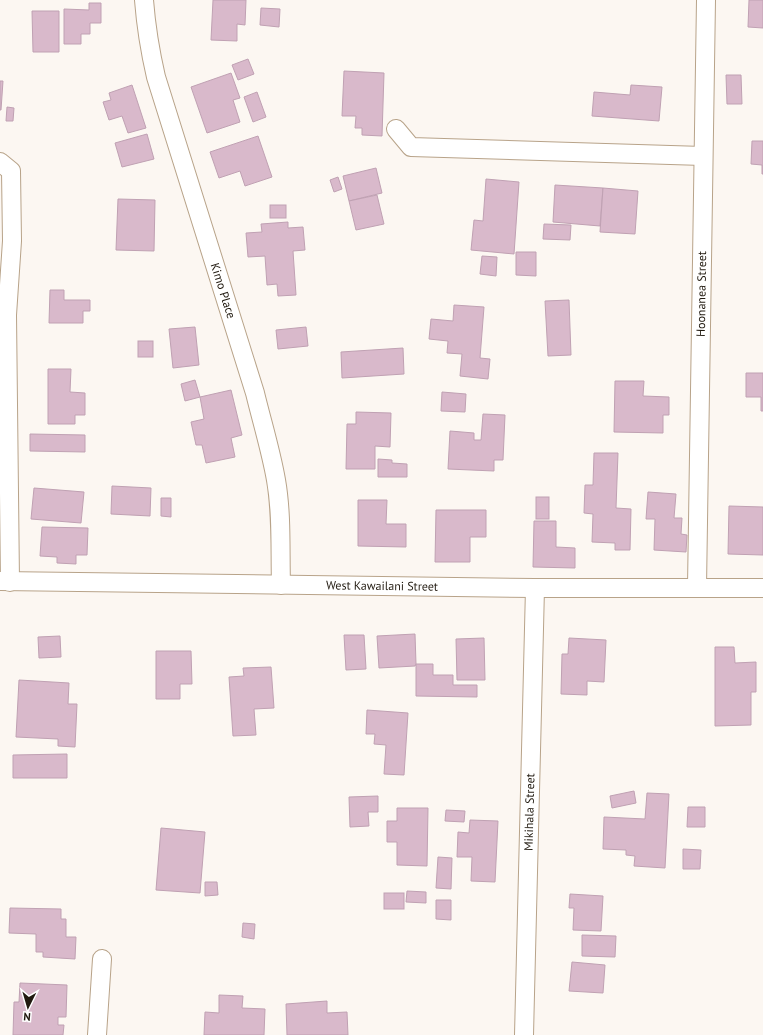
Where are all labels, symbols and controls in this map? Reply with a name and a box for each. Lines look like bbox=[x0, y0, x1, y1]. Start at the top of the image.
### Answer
street label: Hoonanea Street bbox=[693, 251, 709, 337]
street label: Kimo Place bbox=[208, 261, 239, 320]
street label: West Kawailani Street bbox=[326, 577, 438, 594]
street label: Mikihala Street bbox=[521, 773, 537, 851]
north arrow bbox=[8, 987, 48, 1027]
text: N bbox=[23, 1010, 31, 1024]

